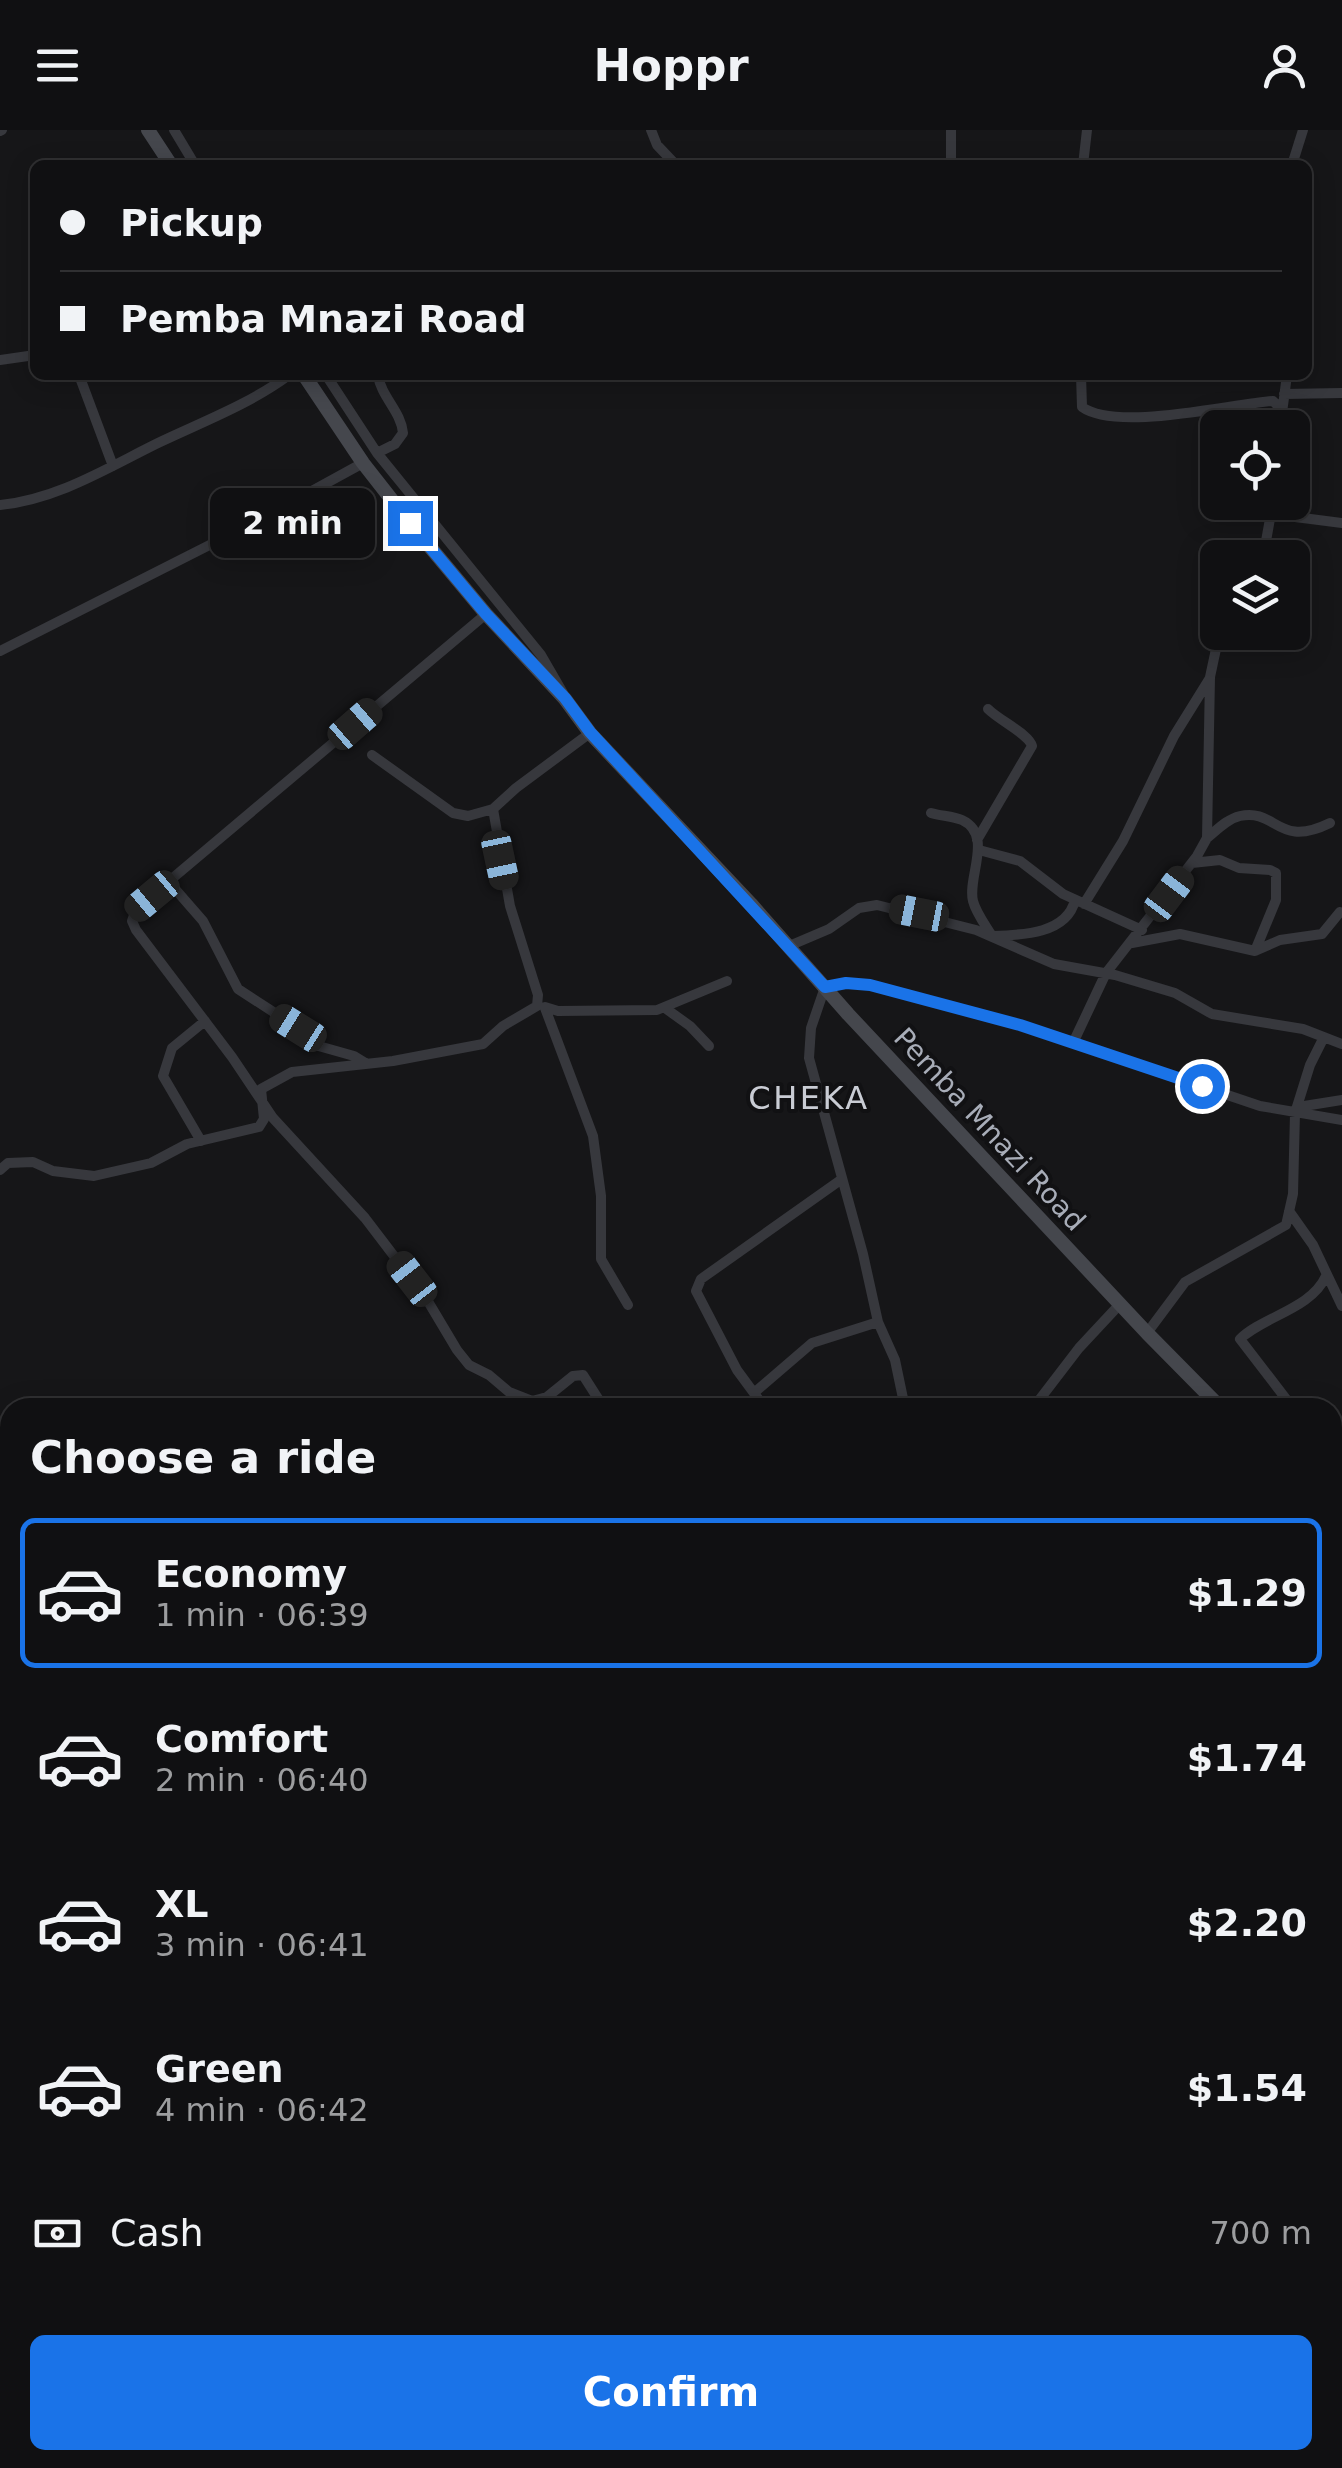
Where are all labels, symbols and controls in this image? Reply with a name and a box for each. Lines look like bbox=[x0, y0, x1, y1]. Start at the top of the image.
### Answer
icon: menu bbox=[30, 38, 85, 93]
icon: person bbox=[1257, 38, 1312, 93]
text: Hoppr bbox=[593, 39, 749, 92]
text: Pickup bbox=[120, 201, 263, 245]
text: Pemba Mnazi Road bbox=[120, 297, 526, 341]
map controls bbox=[1200, 410, 1310, 650]
button: locate bbox=[1200, 410, 1310, 520]
callout: 2 min bbox=[210, 488, 375, 558]
route end bbox=[388, 501, 433, 546]
text: 2 min bbox=[242, 504, 343, 542]
button: layers bbox=[1200, 540, 1310, 650]
car bbox=[323, 693, 387, 755]
car bbox=[479, 828, 521, 892]
car bbox=[1139, 861, 1199, 927]
car bbox=[119, 865, 185, 927]
car bbox=[887, 893, 951, 933]
car bbox=[265, 999, 331, 1057]
street label: Pemba Mnazi Road bbox=[887, 1021, 1092, 1237]
route start bbox=[1180, 1064, 1225, 1109]
district label: CHEKA bbox=[748, 1079, 870, 1117]
car bbox=[382, 1246, 442, 1312]
text: Choose a ride bbox=[30, 1431, 376, 1484]
icon: car bbox=[35, 1548, 125, 1638]
text: Economy bbox=[155, 1552, 347, 1596]
text: $1.29 bbox=[1187, 1571, 1307, 1615]
text: 1 min · 06:39 bbox=[155, 1596, 369, 1634]
icon: car bbox=[35, 1713, 125, 1803]
text: Comfort bbox=[155, 1717, 328, 1761]
text: $1.74 bbox=[1187, 1736, 1307, 1780]
text: 2 min · 06:40 bbox=[155, 1761, 369, 1799]
icon: car bbox=[35, 1878, 125, 1968]
text: XL bbox=[155, 1882, 209, 1926]
text: $2.20 bbox=[1187, 1901, 1307, 1945]
text: 3 min · 06:41 bbox=[155, 1926, 369, 1964]
icon: car bbox=[35, 2043, 125, 2133]
text: Green bbox=[155, 2047, 284, 2091]
text: $1.54 bbox=[1187, 2066, 1307, 2110]
text: 4 min · 06:42 bbox=[155, 2091, 369, 2129]
icon: cash bbox=[30, 2206, 85, 2261]
text: Cash bbox=[110, 2211, 204, 2255]
text: 700 m bbox=[1210, 2214, 1312, 2252]
button: Confirm bbox=[30, 2335, 1312, 2450]

